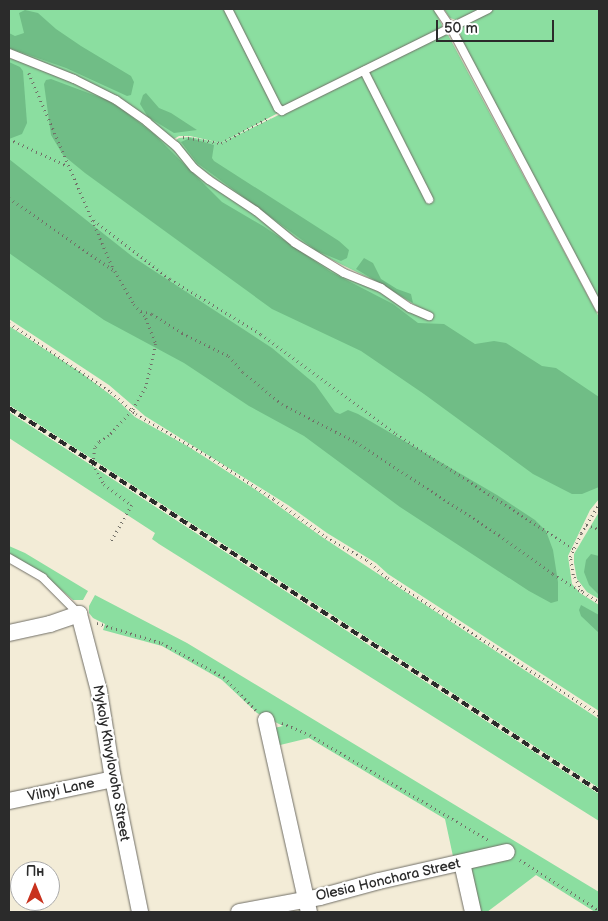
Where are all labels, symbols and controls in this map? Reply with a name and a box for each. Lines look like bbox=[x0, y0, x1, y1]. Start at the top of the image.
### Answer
scale bar bbox=[438, 10, 556, 42]
text: 50 m bbox=[444, 19, 478, 38]
street label: Mykoly Khvylovoho Street bbox=[89, 683, 133, 843]
street label: Vilnyi Lane bbox=[26, 775, 96, 805]
street label: Olesia Honchara Street bbox=[314, 855, 462, 905]
north arrow bbox=[10, 861, 60, 911]
text: Пн bbox=[26, 863, 44, 880]

